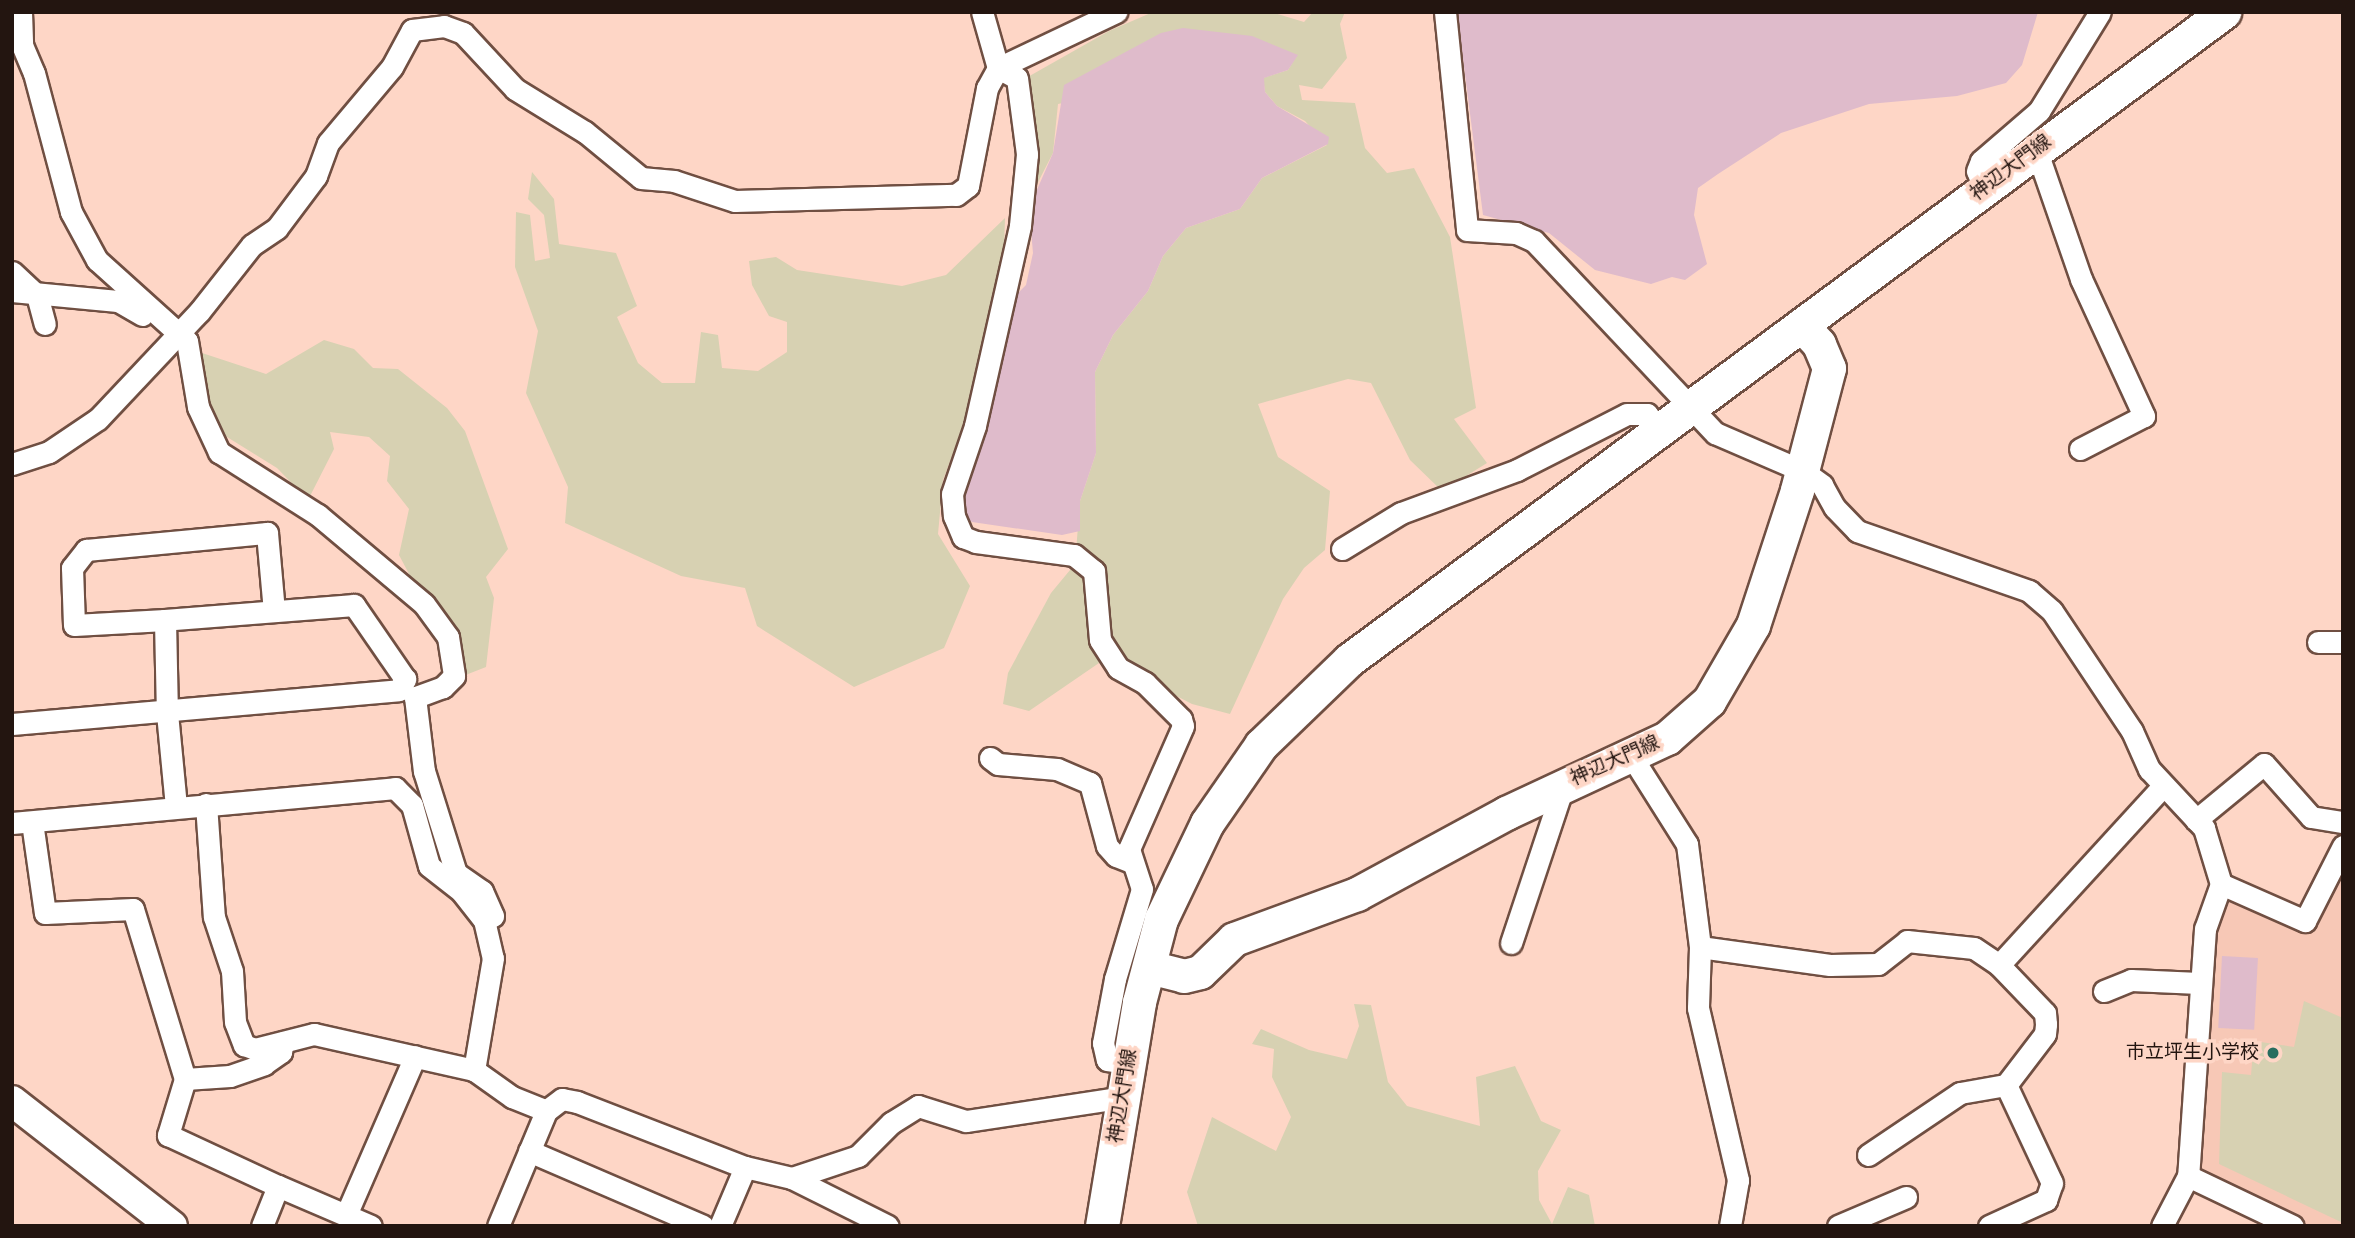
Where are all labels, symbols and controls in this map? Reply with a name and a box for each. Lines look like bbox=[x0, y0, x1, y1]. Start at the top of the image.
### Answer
street label: 神辺大門線 bbox=[1966, 130, 2056, 206]
street label: 神辺大門線 bbox=[1567, 731, 1663, 791]
place label: 市立坪生小学校 bbox=[2126, 1042, 2259, 1064]
marker: 市立坪生小学校 bbox=[2265, 1045, 2281, 1061]
street label: 神辺大門線 bbox=[1104, 1047, 1142, 1145]

